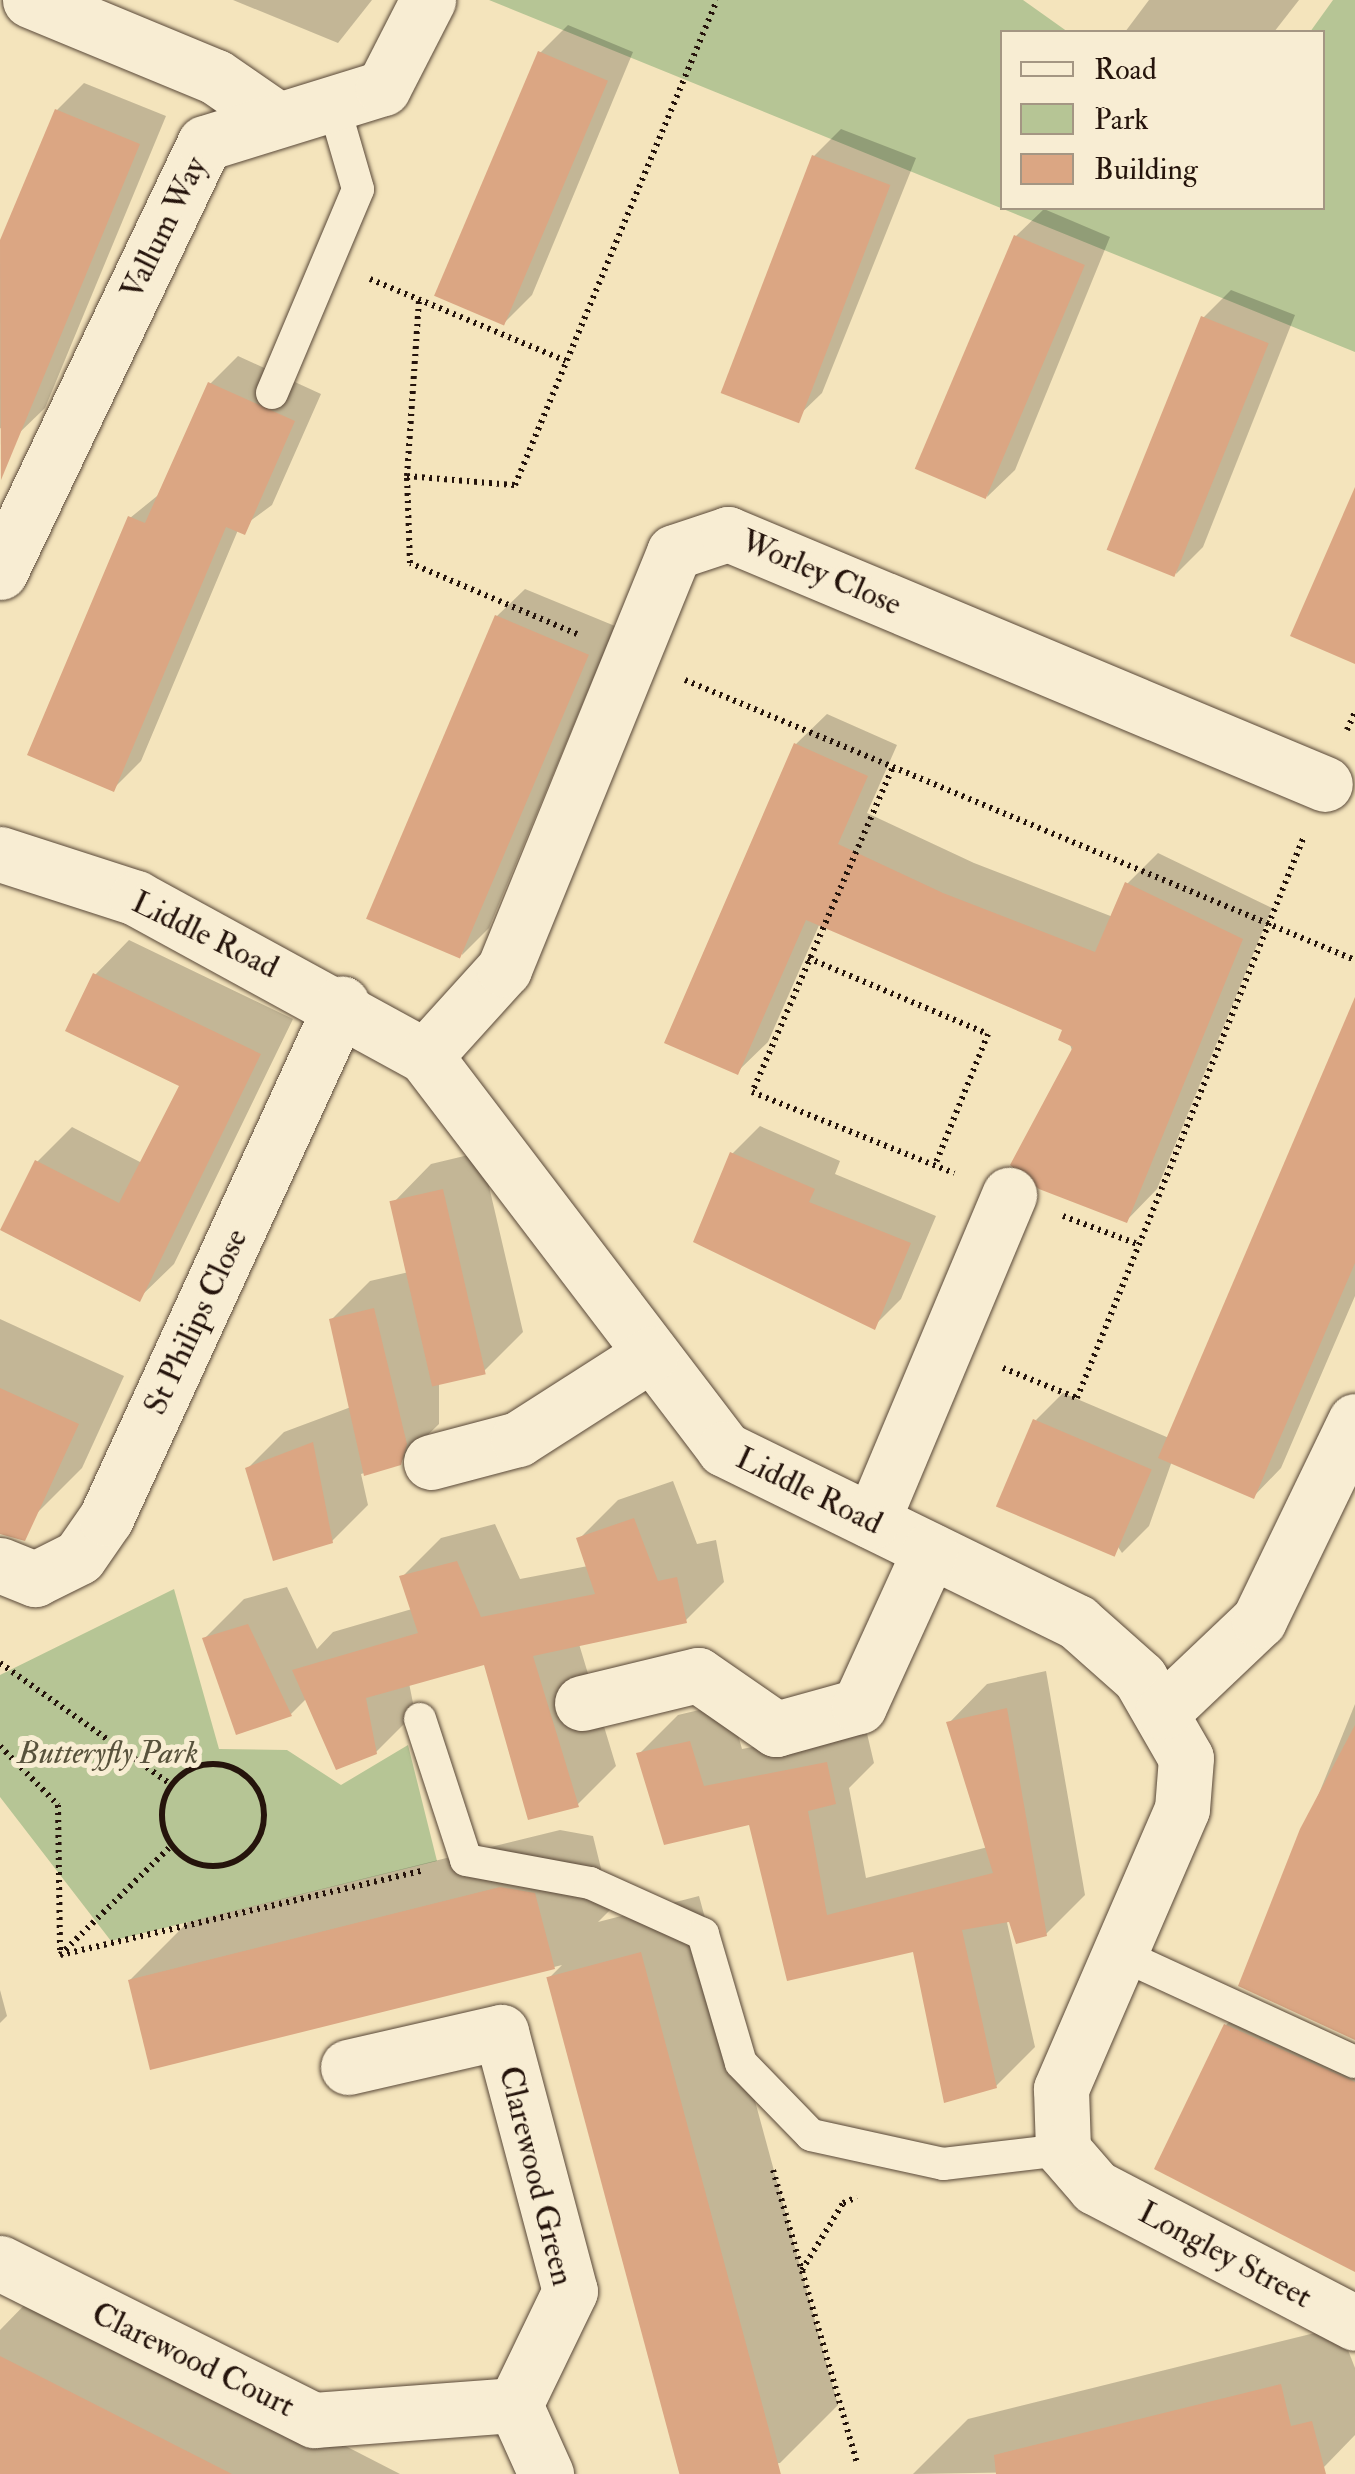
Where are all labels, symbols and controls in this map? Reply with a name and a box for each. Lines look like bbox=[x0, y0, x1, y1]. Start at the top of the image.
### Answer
legend bbox=[1000, 30, 1325, 210]
text: Road bbox=[1094, 51, 1157, 88]
text: Park bbox=[1094, 101, 1149, 138]
street label: Vallum Way bbox=[113, 150, 215, 306]
text: Building bbox=[1094, 151, 1198, 188]
street label: Worley Close bbox=[735, 522, 907, 624]
street label: Liddle Road bbox=[126, 883, 284, 987]
street label: St Philips Close bbox=[136, 1223, 256, 1421]
street label: Liddle Road bbox=[730, 1439, 888, 1543]
park label: Butteryfly Park bbox=[18, 1734, 198, 1772]
street label: Clarewood Green bbox=[490, 2062, 582, 2290]
street label: Longley Street bbox=[1132, 2193, 1318, 2317]
street label: Clarewood Court bbox=[85, 2294, 301, 2426]

